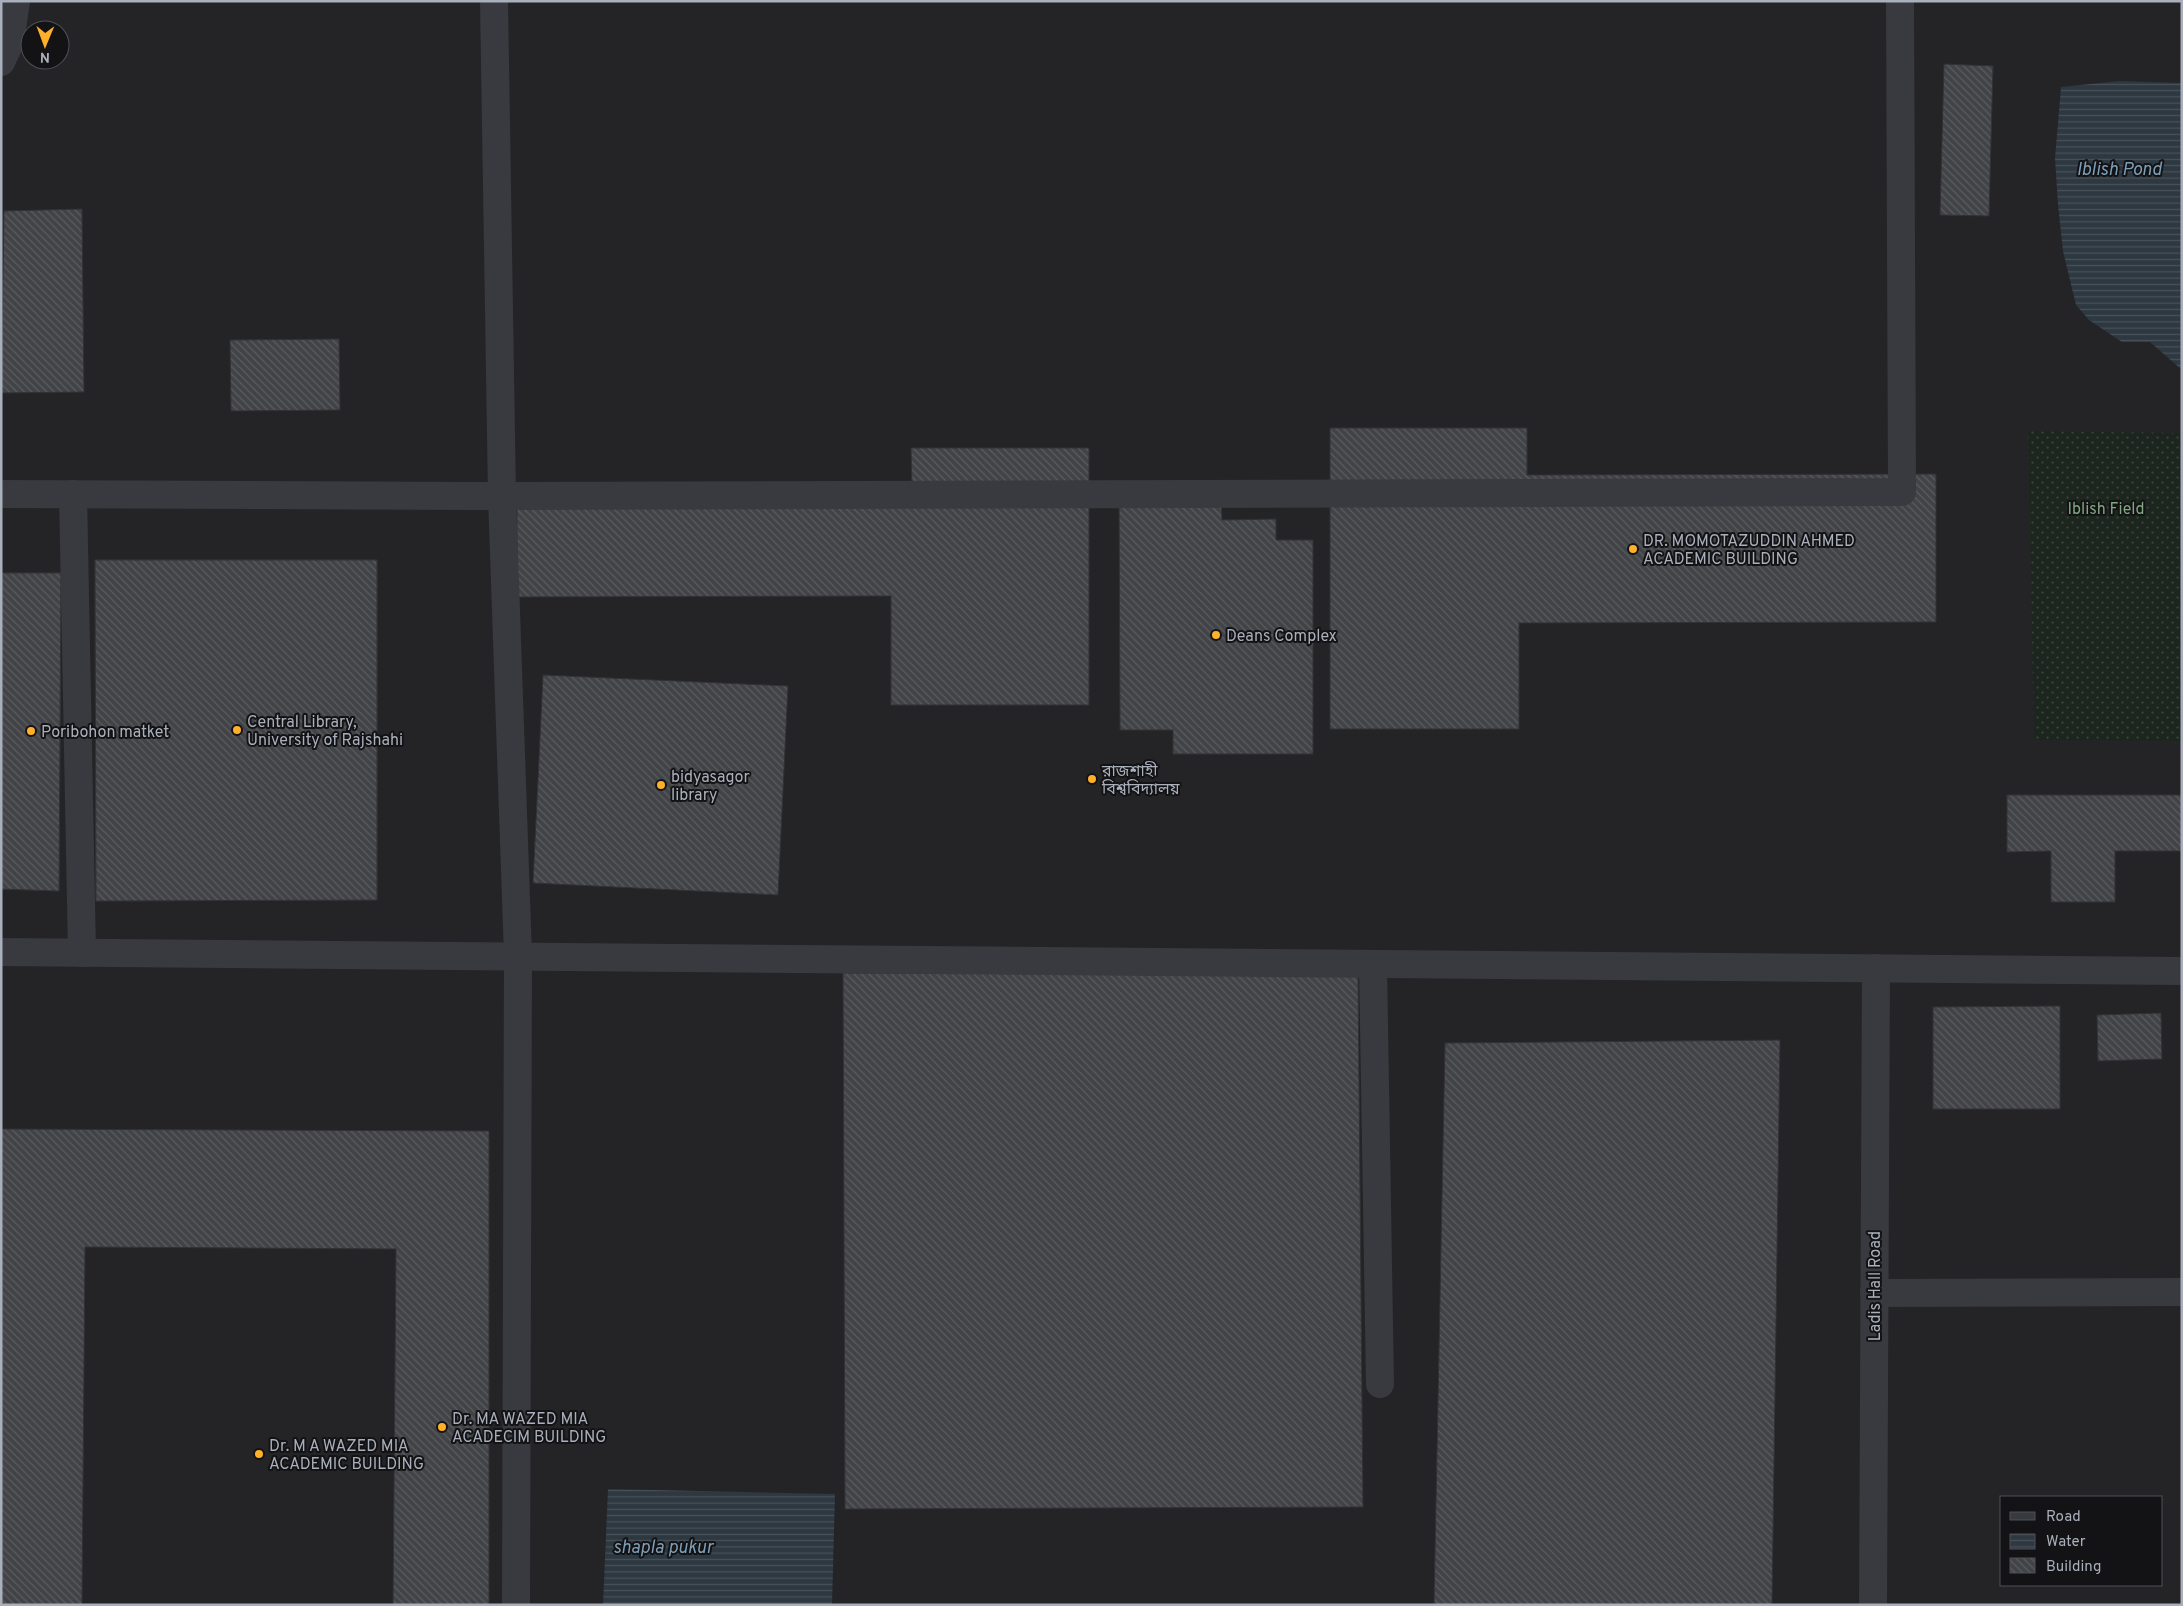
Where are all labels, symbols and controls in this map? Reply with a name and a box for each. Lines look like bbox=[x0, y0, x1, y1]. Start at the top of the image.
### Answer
north arrow bbox=[20, 20, 70, 70]
text: N bbox=[40, 48, 50, 65]
water label: Iblish Pond bbox=[2077, 159, 2163, 182]
park label: Iblish Field bbox=[2068, 500, 2144, 520]
place label: DR. MOMOTAZUDDIN AHMED ACADEMIC BUILDING bbox=[1643, 532, 1855, 570]
marker: DR. MOMOTAZUDDIN AHMED ACADEMIC BUILDING bbox=[1627, 543, 1639, 555]
place label: Deans Complex bbox=[1226, 627, 1337, 647]
marker: Deans Complex bbox=[1210, 629, 1222, 641]
place label: Central Library, University of Rajshahi bbox=[247, 713, 403, 751]
place label: Poribohon matket bbox=[41, 723, 169, 743]
marker: Central Library, University of Rajshahi bbox=[231, 724, 243, 736]
marker: Poribohon matket bbox=[25, 725, 37, 737]
place label: রাজশাহী বিশ্ববিদ্যালয় bbox=[1101, 761, 1181, 800]
place label: bidyasagor library bbox=[671, 768, 750, 806]
marker: রাজশাহী বিশ্ববিদ্যালয় bbox=[1086, 773, 1098, 785]
marker: bidyasagor library bbox=[655, 779, 667, 791]
street label: Ladis Hall Road bbox=[1866, 1231, 1886, 1341]
place label: Dr. MA WAZED MIA ACADECIM BUILDING bbox=[452, 1410, 606, 1448]
marker: Dr. MA WAZED MIA ACADECIM BUILDING bbox=[436, 1421, 448, 1433]
place label: Dr. M A WAZED MIA ACADEMIC BUILDING bbox=[269, 1437, 424, 1475]
marker: Dr. M A WAZED MIA ACADEMIC BUILDING bbox=[253, 1448, 265, 1460]
legend bbox=[2000, 1496, 2163, 1586]
text: Road bbox=[2046, 1508, 2081, 1527]
text: Water bbox=[2046, 1533, 2086, 1552]
water label: shapla pukur bbox=[613, 1537, 715, 1560]
text: Building bbox=[2046, 1558, 2101, 1577]

